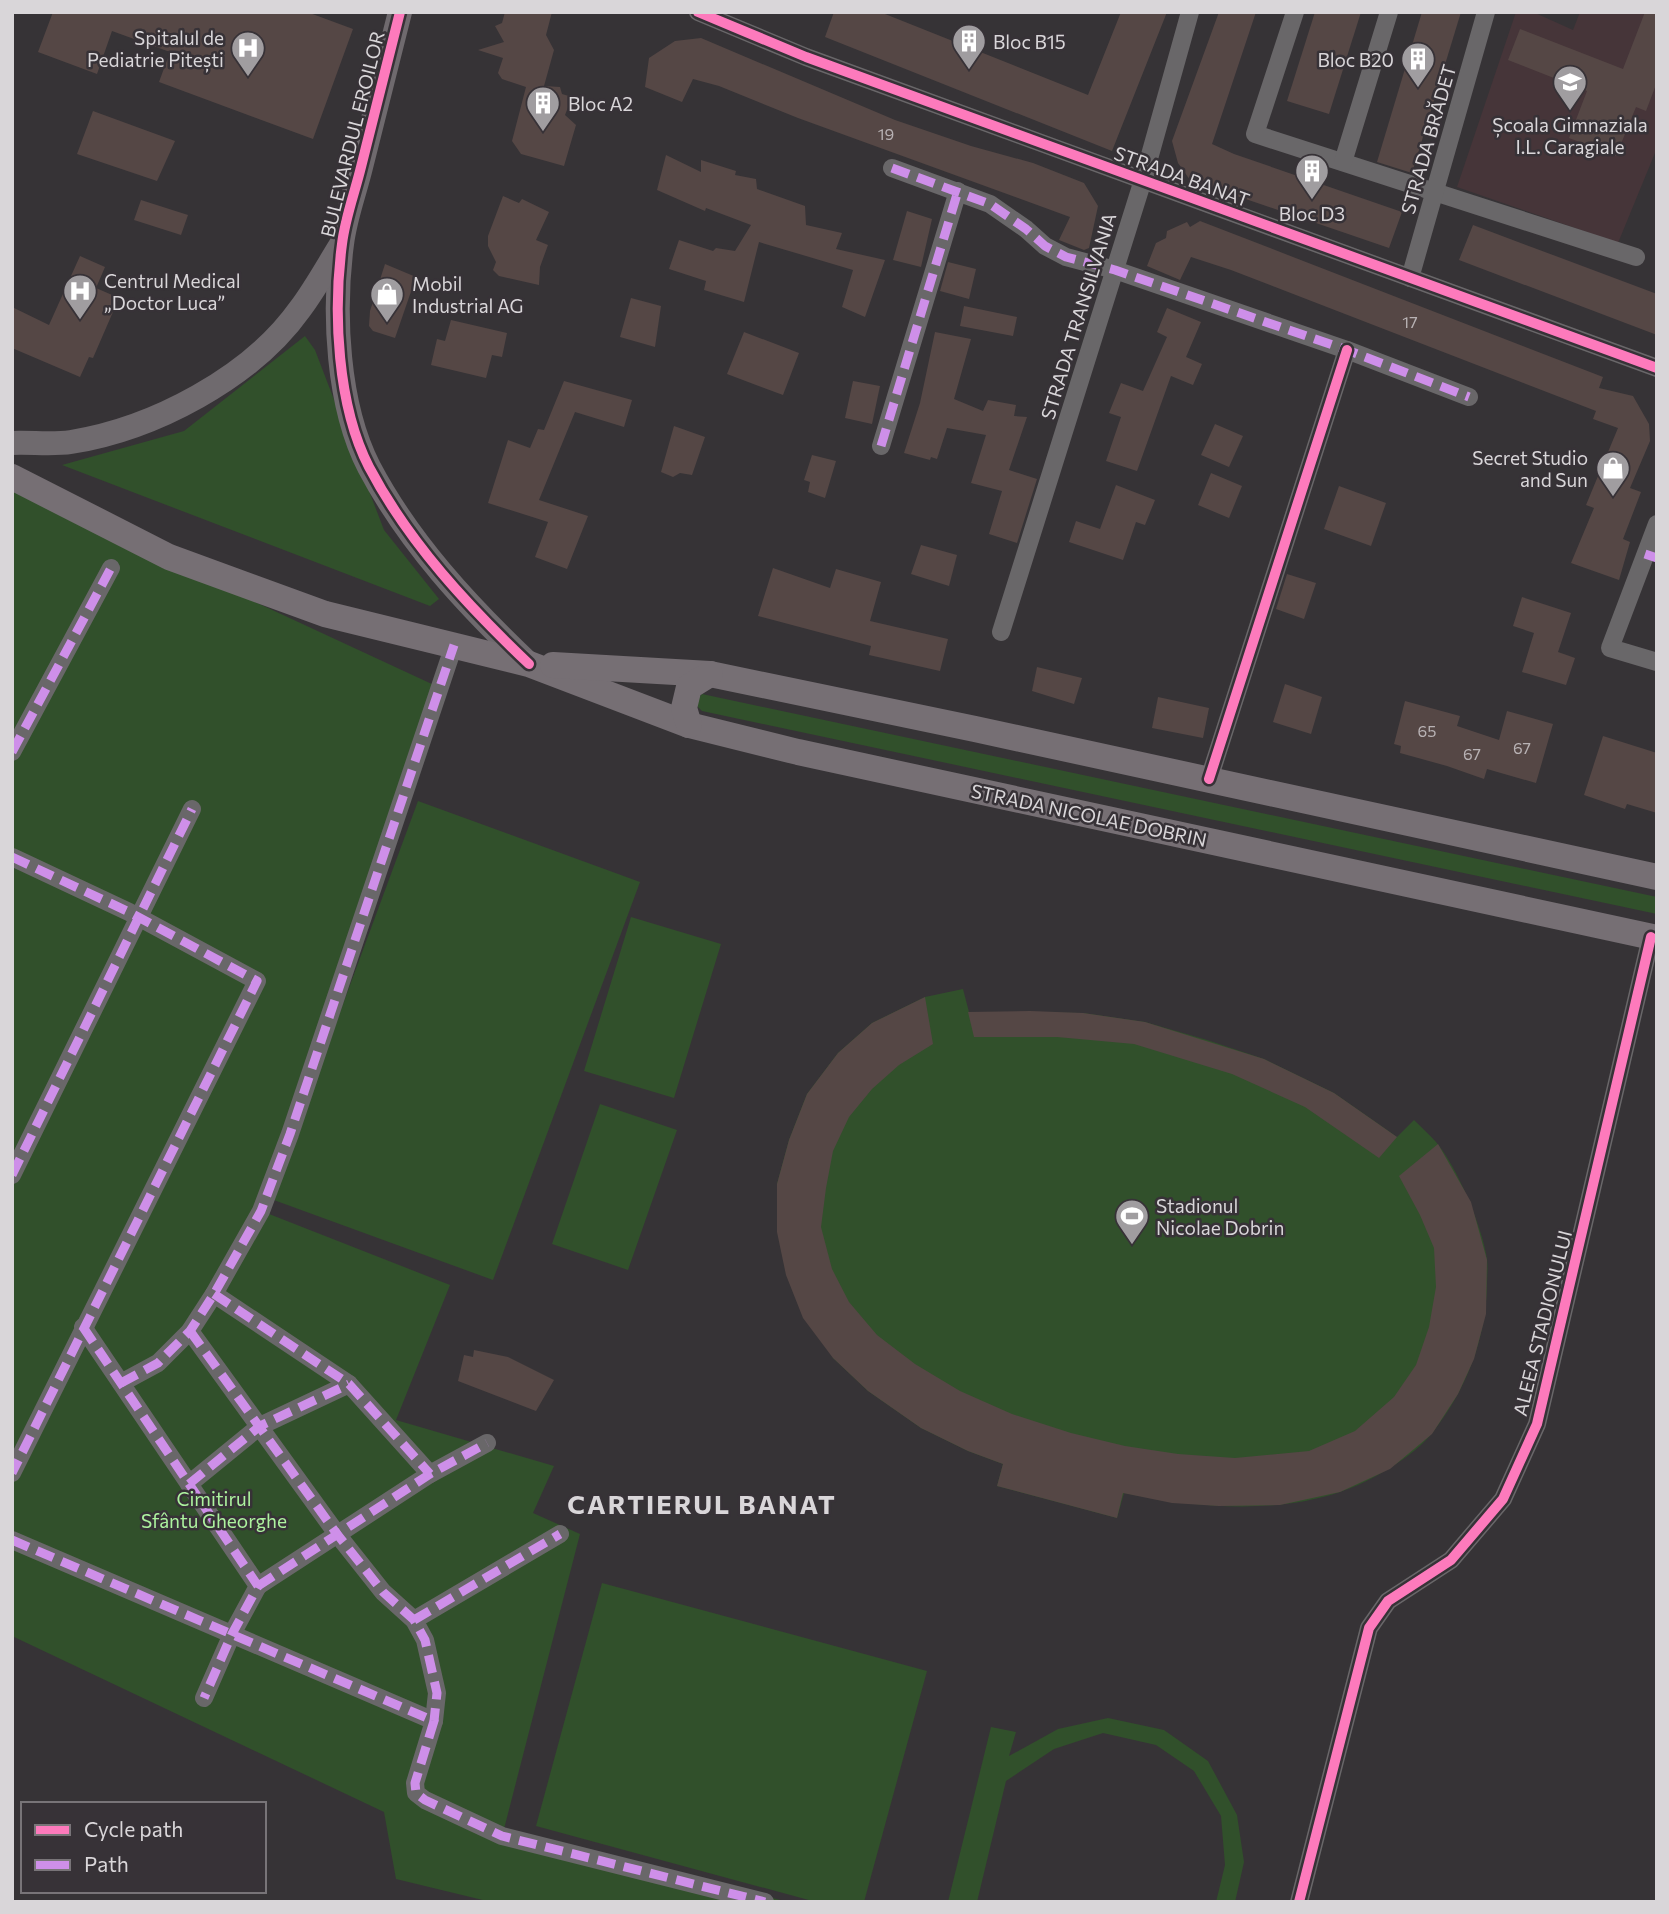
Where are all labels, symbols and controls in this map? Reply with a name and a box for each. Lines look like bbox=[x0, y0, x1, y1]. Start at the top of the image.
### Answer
building icon: Bloc B15 bbox=[950, 22, 988, 71]
place label: Spitalul de Pediatrie Pitești bbox=[87, 26, 224, 73]
street label: BULEVARDUL EROILOR bbox=[315, 28, 389, 239]
hospital icon: Spitalul de Pediatrie Pitești bbox=[229, 29, 267, 78]
place label: Bloc B15 bbox=[993, 30, 1066, 53]
building icon: Bloc B20 bbox=[1399, 40, 1437, 89]
place label: Bloc B20 bbox=[1317, 48, 1394, 71]
street label: STRADA BRĂDET bbox=[1396, 61, 1460, 217]
school or university icon: Școala Gimnaziala I.L. Caragiale bbox=[1551, 63, 1589, 112]
building icon: Bloc A2 bbox=[524, 84, 562, 133]
place label: Bloc A2 bbox=[568, 92, 633, 115]
place label: Școala Gimnaziala I.L. Caragiale bbox=[1492, 113, 1648, 158]
house number: 19 bbox=[878, 124, 894, 143]
street label: STRADA BANAT bbox=[1111, 141, 1253, 211]
building icon: Bloc D3 bbox=[1293, 152, 1331, 201]
place label: Bloc D3 bbox=[1279, 202, 1345, 225]
street label: STRADA TRANSILVANIA bbox=[1036, 210, 1120, 422]
place label: Centrul Medical „Doctor Luca” bbox=[104, 269, 241, 314]
hospital icon: Centrul Medical „Doctor Luca” bbox=[61, 272, 99, 321]
place label: Mobil Industrial AG bbox=[412, 272, 524, 317]
shop icon: Mobil Industrial AG bbox=[368, 275, 406, 324]
house number: 17 bbox=[1402, 312, 1418, 331]
place label: Secret Studio and Sun bbox=[1472, 446, 1588, 491]
shop icon: Secret Studio and Sun bbox=[1594, 449, 1632, 498]
house number: 65 bbox=[1418, 721, 1436, 740]
house number: 67 bbox=[1513, 738, 1531, 757]
house number: 67 bbox=[1463, 744, 1481, 763]
street label: STRADA NICOLAE DOBRIN bbox=[969, 779, 1209, 851]
place label: Stadionul Nicolae Dobrin bbox=[1156, 1194, 1284, 1239]
sports icon: Stadionul Nicolae Dobrin bbox=[1113, 1197, 1151, 1246]
street label: ALEEA STADIONULUI bbox=[1508, 1228, 1576, 1418]
park label: Cimitirul Sfântu Gheorghe bbox=[141, 1487, 287, 1532]
district label: CARTIERUL BANAT bbox=[567, 1488, 837, 1519]
legend bbox=[21, 1802, 266, 1893]
text: Cycle path bbox=[84, 1816, 183, 1841]
text: Path bbox=[84, 1851, 129, 1876]

